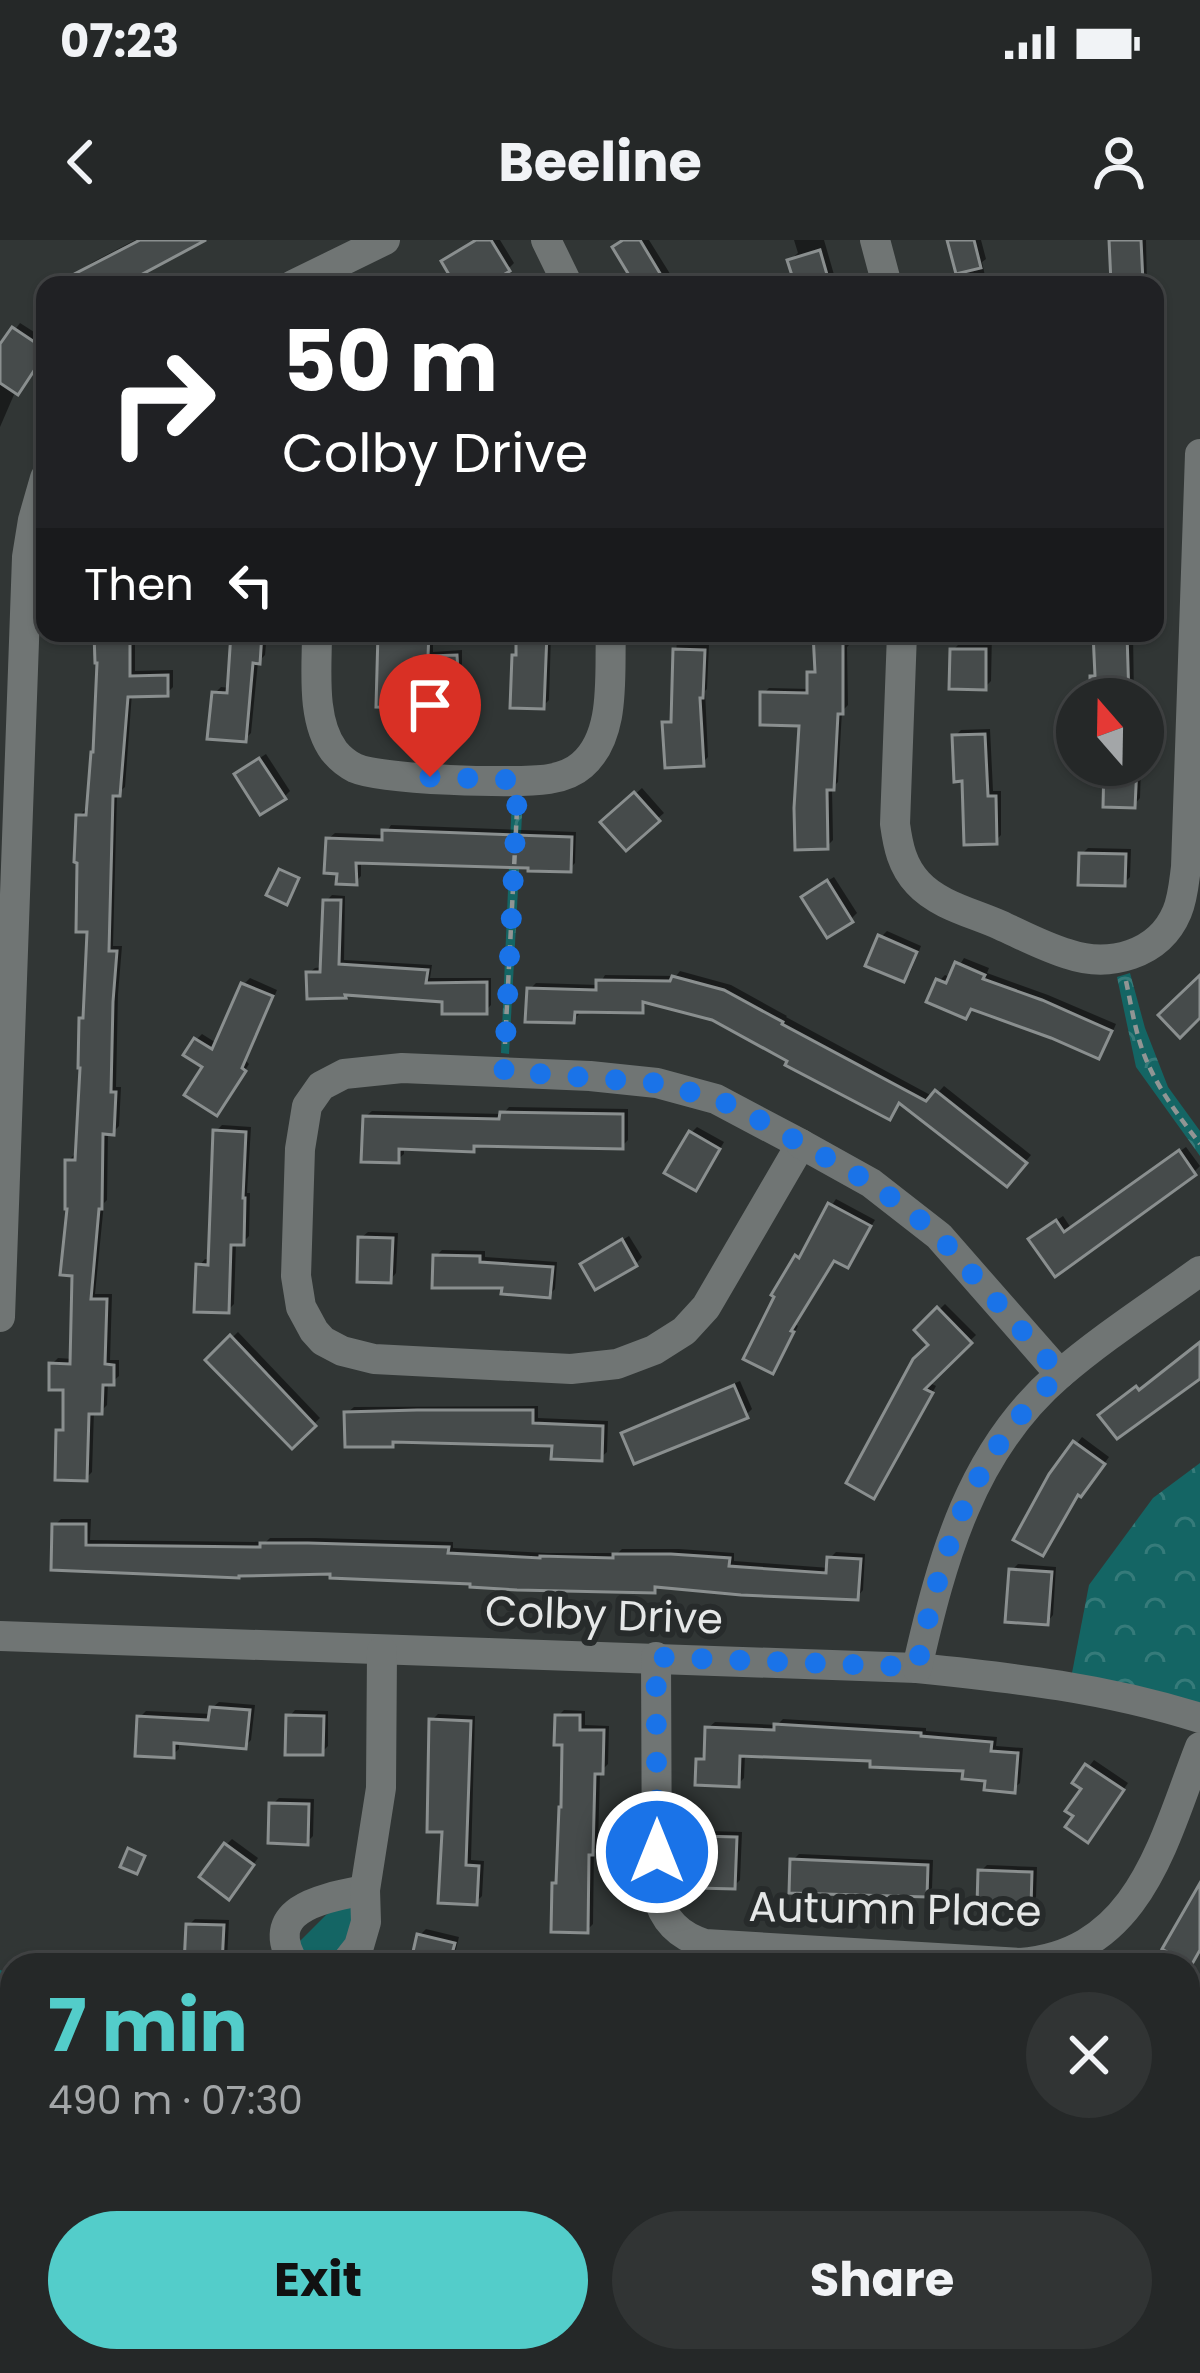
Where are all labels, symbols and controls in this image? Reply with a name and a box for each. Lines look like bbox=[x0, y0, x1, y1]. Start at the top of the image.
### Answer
text: 07:23 bbox=[60, 10, 179, 73]
text: Beeline bbox=[498, 124, 702, 200]
icon: back bbox=[48, 129, 114, 195]
icon: person bbox=[1086, 129, 1152, 195]
text: 50 m bbox=[282, 303, 498, 420]
icon: right bbox=[84, 324, 240, 480]
text: Colby Drive bbox=[282, 415, 588, 491]
icon: left bbox=[218, 552, 284, 618]
text: Then bbox=[84, 553, 194, 616]
pin bbox=[379, 654, 481, 777]
icon: arrive bbox=[397, 672, 463, 738]
north arrow bbox=[1056, 678, 1164, 786]
map controls bbox=[1056, 678, 1164, 786]
street label: Colby Drive bbox=[484, 1581, 724, 1649]
position arrow bbox=[594, 1789, 720, 1915]
street label: Autumn Place bbox=[748, 1877, 1042, 1941]
text: 7 min bbox=[48, 1975, 248, 2076]
button: close bbox=[1026, 1992, 1152, 2118]
text: 490 m · 07:30 bbox=[48, 2073, 303, 2128]
button: Exit bbox=[48, 2211, 588, 2349]
button: Share bbox=[612, 2211, 1152, 2349]

